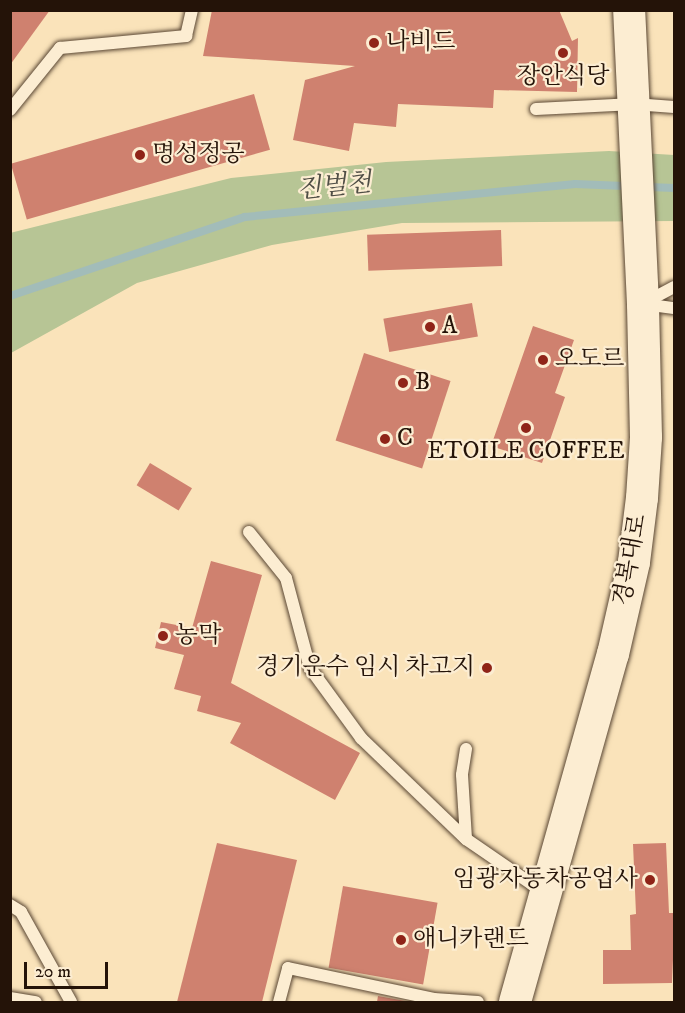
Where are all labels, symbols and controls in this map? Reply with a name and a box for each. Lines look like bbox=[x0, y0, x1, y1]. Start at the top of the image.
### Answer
place label: 나비드 bbox=[386, 29, 456, 57]
marker: 나비드 bbox=[367, 36, 381, 50]
marker: 장안식당 bbox=[556, 46, 570, 60]
place label: 장안식당 bbox=[517, 63, 609, 91]
place label: 명성정공 bbox=[152, 141, 245, 169]
marker: 명성정공 bbox=[133, 148, 147, 162]
water label: 진벌천 bbox=[295, 168, 373, 206]
place label: A bbox=[442, 313, 457, 341]
marker: A bbox=[423, 320, 437, 334]
place label: 오도르 bbox=[555, 346, 625, 374]
marker: 오도르 bbox=[536, 353, 550, 367]
place label: B bbox=[415, 369, 430, 397]
marker: B bbox=[396, 376, 410, 390]
marker: ETOILE COFFEE bbox=[519, 421, 533, 435]
place label: C bbox=[397, 425, 413, 453]
marker: C bbox=[378, 432, 392, 446]
place label: ETOILE COFFEE bbox=[427, 438, 625, 466]
street label: 경복대로 bbox=[609, 512, 653, 608]
place label: 농막 bbox=[175, 622, 221, 650]
marker: 농막 bbox=[156, 629, 170, 643]
place label: 경기운수 임시 차고지 bbox=[256, 654, 475, 682]
marker: 경기운수 임시 차고지 bbox=[480, 661, 494, 675]
place label: 임광자동차공업사 bbox=[453, 866, 638, 894]
marker: 임광자동차공업사 bbox=[643, 873, 657, 887]
place label: 애니카랜드 bbox=[413, 926, 529, 954]
marker: 애니카랜드 bbox=[394, 933, 408, 947]
scale bar bbox=[27, 950, 111, 988]
text: 20 m bbox=[35, 961, 71, 983]

